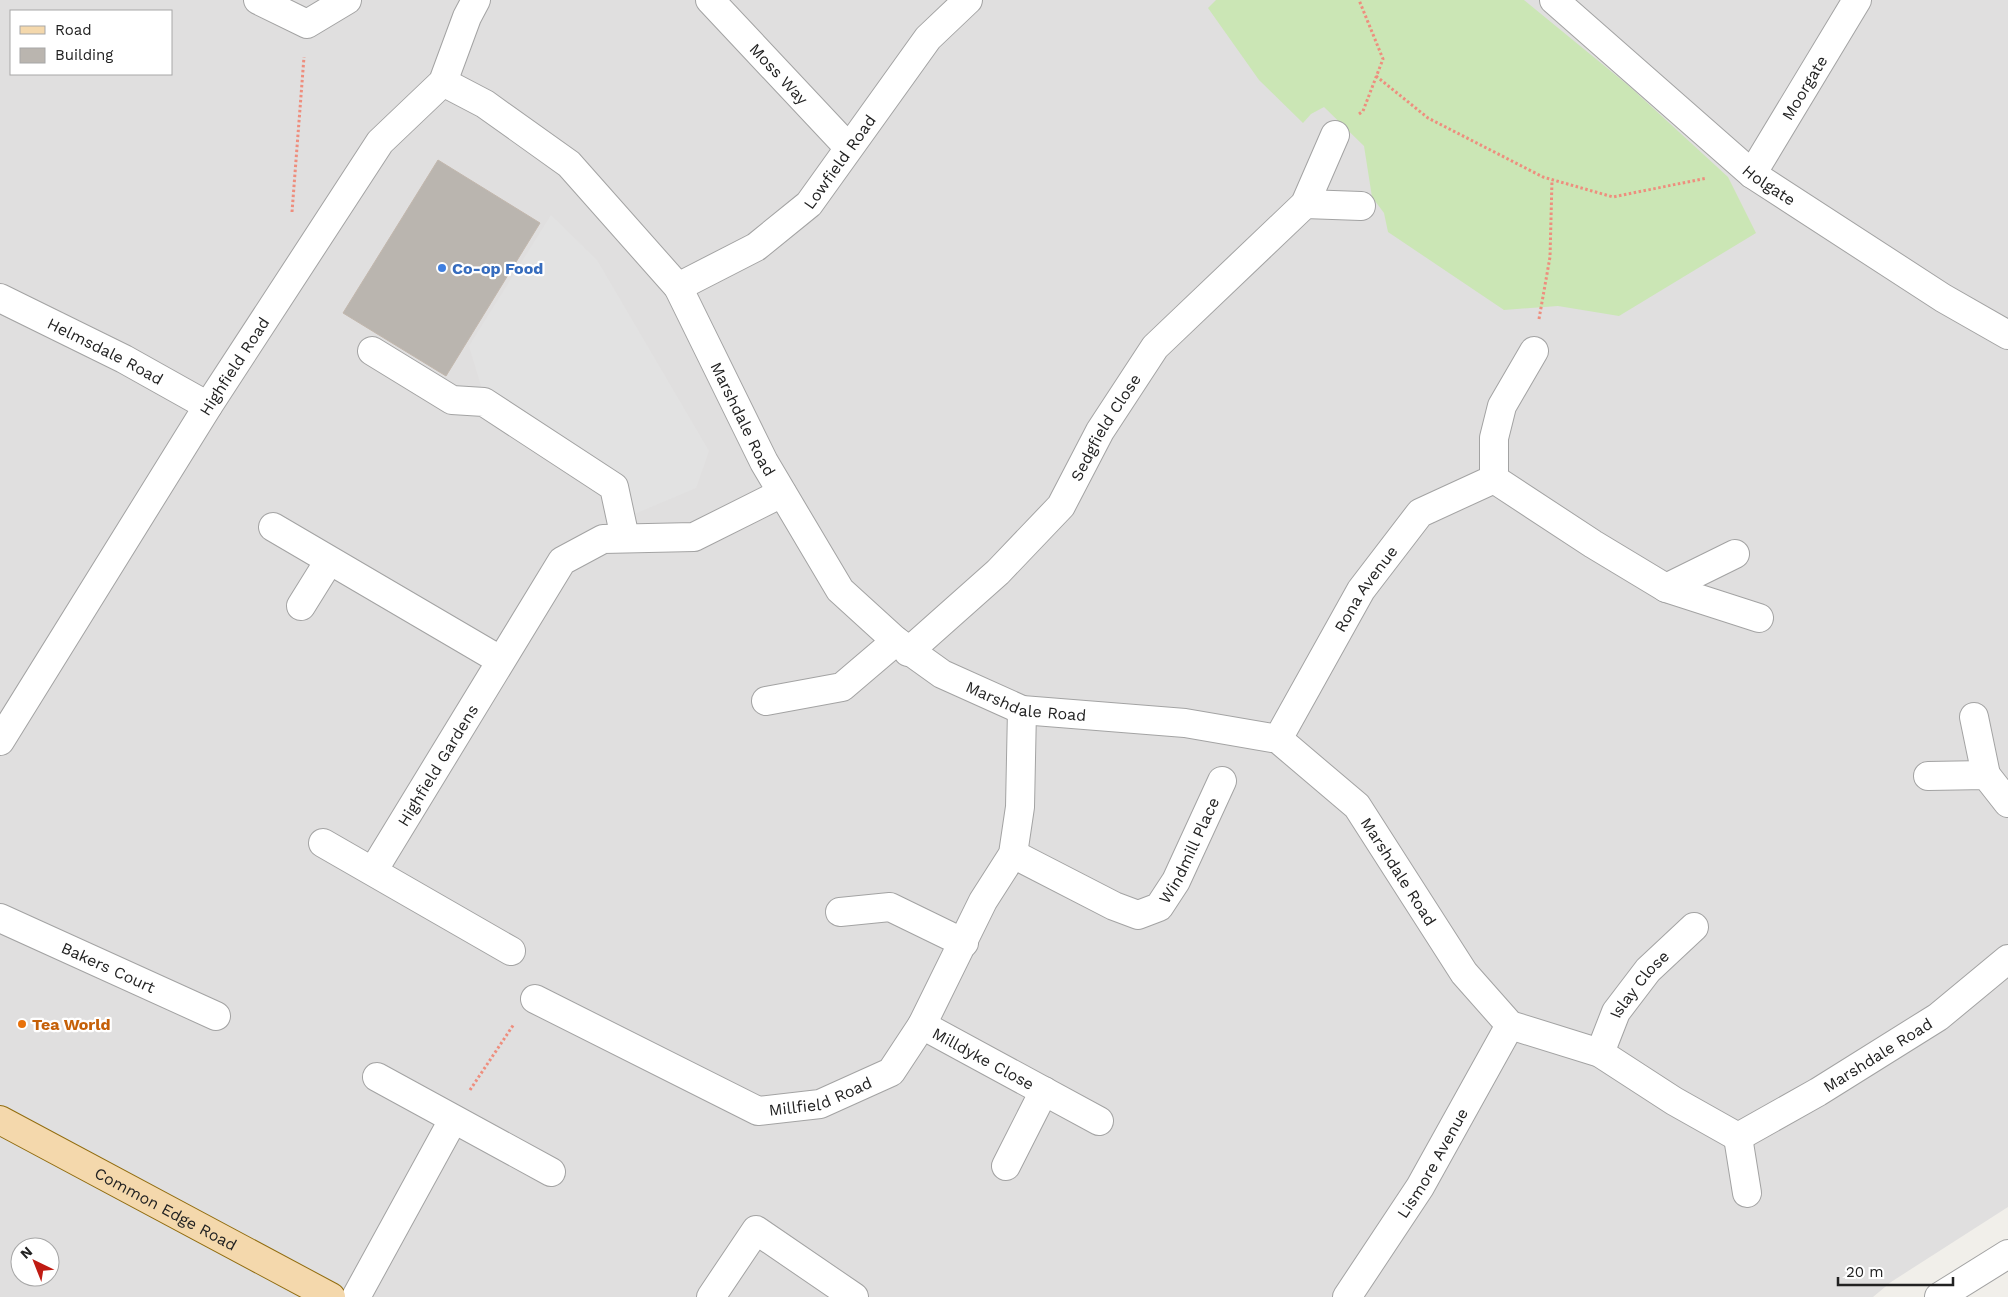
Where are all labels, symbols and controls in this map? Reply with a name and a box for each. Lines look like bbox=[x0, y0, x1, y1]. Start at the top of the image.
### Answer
legend bbox=[10, 10, 172, 75]
text: Road bbox=[55, 21, 92, 39]
street label: Moss Way bbox=[746, 40, 812, 109]
text: Building bbox=[55, 46, 113, 64]
street label: Moorgate bbox=[1778, 52, 1831, 124]
street label: Lowfield Road bbox=[800, 111, 880, 213]
street label: Holgate bbox=[1738, 161, 1799, 210]
place label: Co-op Food bbox=[452, 259, 543, 278]
marker: Co-op Food bbox=[436, 262, 448, 274]
street label: Helmsdale Road bbox=[44, 314, 166, 389]
street label: Highfield Road bbox=[196, 314, 273, 419]
street label: Marshdale Road bbox=[706, 359, 779, 480]
street label: Sedgfield Close bbox=[1067, 370, 1145, 484]
street label: Rona Avenue bbox=[1330, 542, 1401, 636]
street label: Marshdale Road bbox=[963, 677, 1087, 725]
street label: Highfield Gardens bbox=[394, 701, 482, 830]
street label: Windmill Place bbox=[1155, 794, 1223, 907]
street label: Marshdale Road bbox=[1357, 814, 1440, 929]
street label: Bakers Court bbox=[58, 938, 158, 997]
street label: Islay Close bbox=[1606, 947, 1673, 1021]
street label: Marshdale Road bbox=[1820, 1014, 1936, 1096]
place label: Tea World bbox=[32, 1015, 110, 1034]
marker: Tea World bbox=[16, 1018, 28, 1030]
street label: Milldyke Close bbox=[929, 1024, 1037, 1094]
street label: Millfield Road bbox=[768, 1073, 875, 1120]
street label: Lismore Avenue bbox=[1393, 1105, 1472, 1222]
street label: Common Edge Road bbox=[91, 1163, 240, 1255]
north arrow bbox=[10, 1237, 60, 1287]
text: N bbox=[17, 1243, 35, 1262]
scale bar bbox=[1838, 1254, 1953, 1286]
text: 20 m bbox=[1846, 1263, 1884, 1281]

